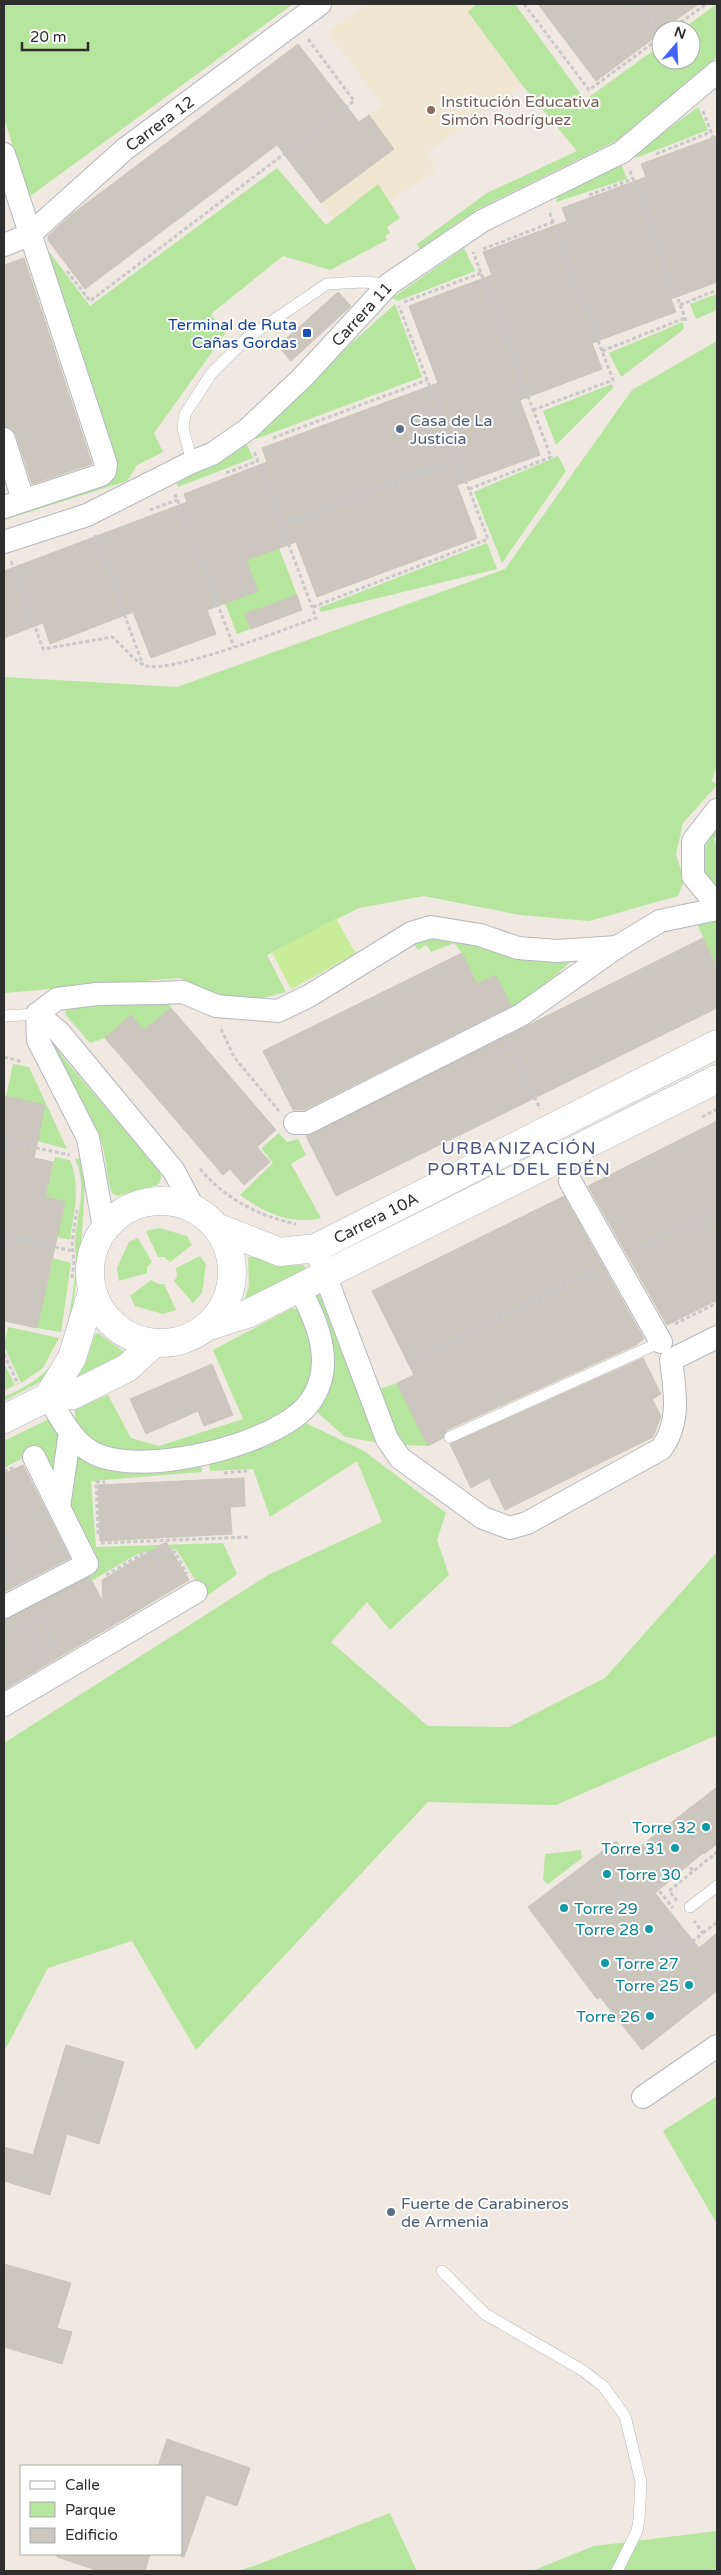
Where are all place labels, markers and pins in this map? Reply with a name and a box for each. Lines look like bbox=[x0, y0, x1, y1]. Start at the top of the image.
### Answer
place label: Institución Educativa Simón Rodríguez bbox=[441, 92, 599, 130]
marker: Institución Educativa Simón Rodríguez bbox=[425, 104, 437, 116]
place label: Terminal de Ruta Cañas Gordas bbox=[168, 315, 297, 353]
marker: Terminal de Ruta Cañas Gordas bbox=[301, 327, 313, 339]
place label: Casa de La Justicia bbox=[410, 411, 492, 449]
marker: Casa de La Justicia bbox=[394, 423, 406, 435]
place label: Torre 32 bbox=[632, 1818, 696, 1838]
marker: Torre 32 bbox=[700, 1821, 712, 1833]
place label: Torre 31 bbox=[601, 1839, 665, 1859]
marker: Torre 31 bbox=[669, 1842, 681, 1854]
place label: Torre 30 bbox=[617, 1865, 681, 1885]
marker: Torre 30 bbox=[601, 1868, 613, 1880]
place label: Torre 29 bbox=[574, 1899, 638, 1919]
marker: Torre 29 bbox=[558, 1902, 570, 1914]
place label: Torre 28 bbox=[575, 1920, 639, 1940]
marker: Torre 28 bbox=[643, 1923, 655, 1935]
place label: Torre 27 bbox=[615, 1954, 679, 1974]
marker: Torre 27 bbox=[599, 1957, 611, 1969]
place label: Torre 25 bbox=[615, 1976, 679, 1996]
marker: Torre 25 bbox=[683, 1979, 695, 1991]
place label: Torre 26 bbox=[576, 2007, 640, 2027]
marker: Torre 26 bbox=[644, 2010, 656, 2022]
place label: Fuerte de Carabineros de Armenia bbox=[401, 2194, 569, 2232]
marker: Fuerte de Carabineros de Armenia bbox=[385, 2206, 397, 2218]

